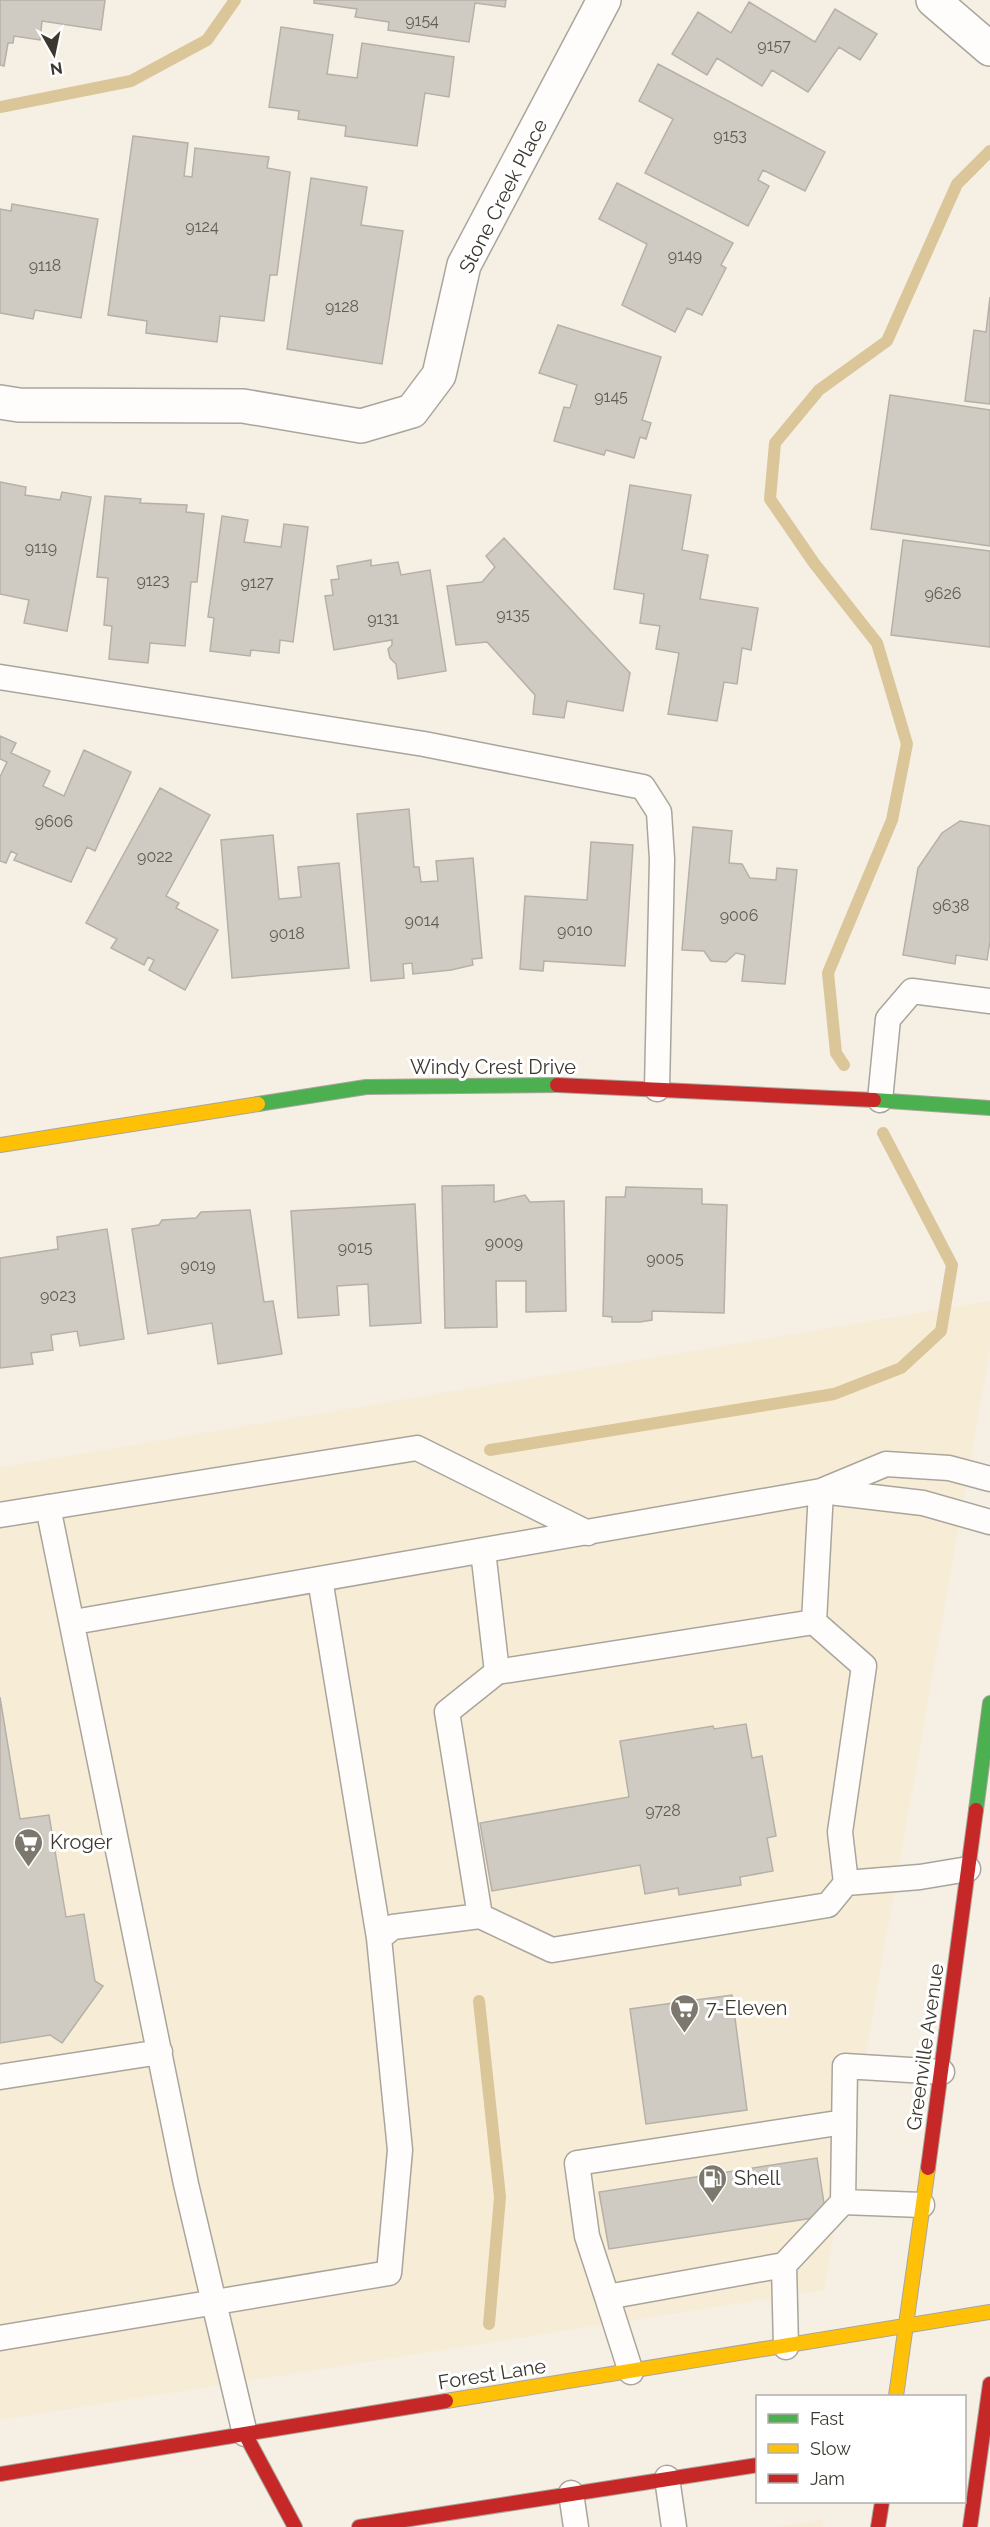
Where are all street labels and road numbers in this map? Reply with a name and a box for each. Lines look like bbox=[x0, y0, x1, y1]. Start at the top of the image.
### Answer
street label: Stone Creek Place bbox=[454, 115, 552, 277]
street label: Windy Crest Drive bbox=[410, 1055, 576, 1079]
street label: Greenville Avenue bbox=[901, 1962, 949, 2132]
street label: Forest Lane bbox=[436, 2354, 548, 2394]

